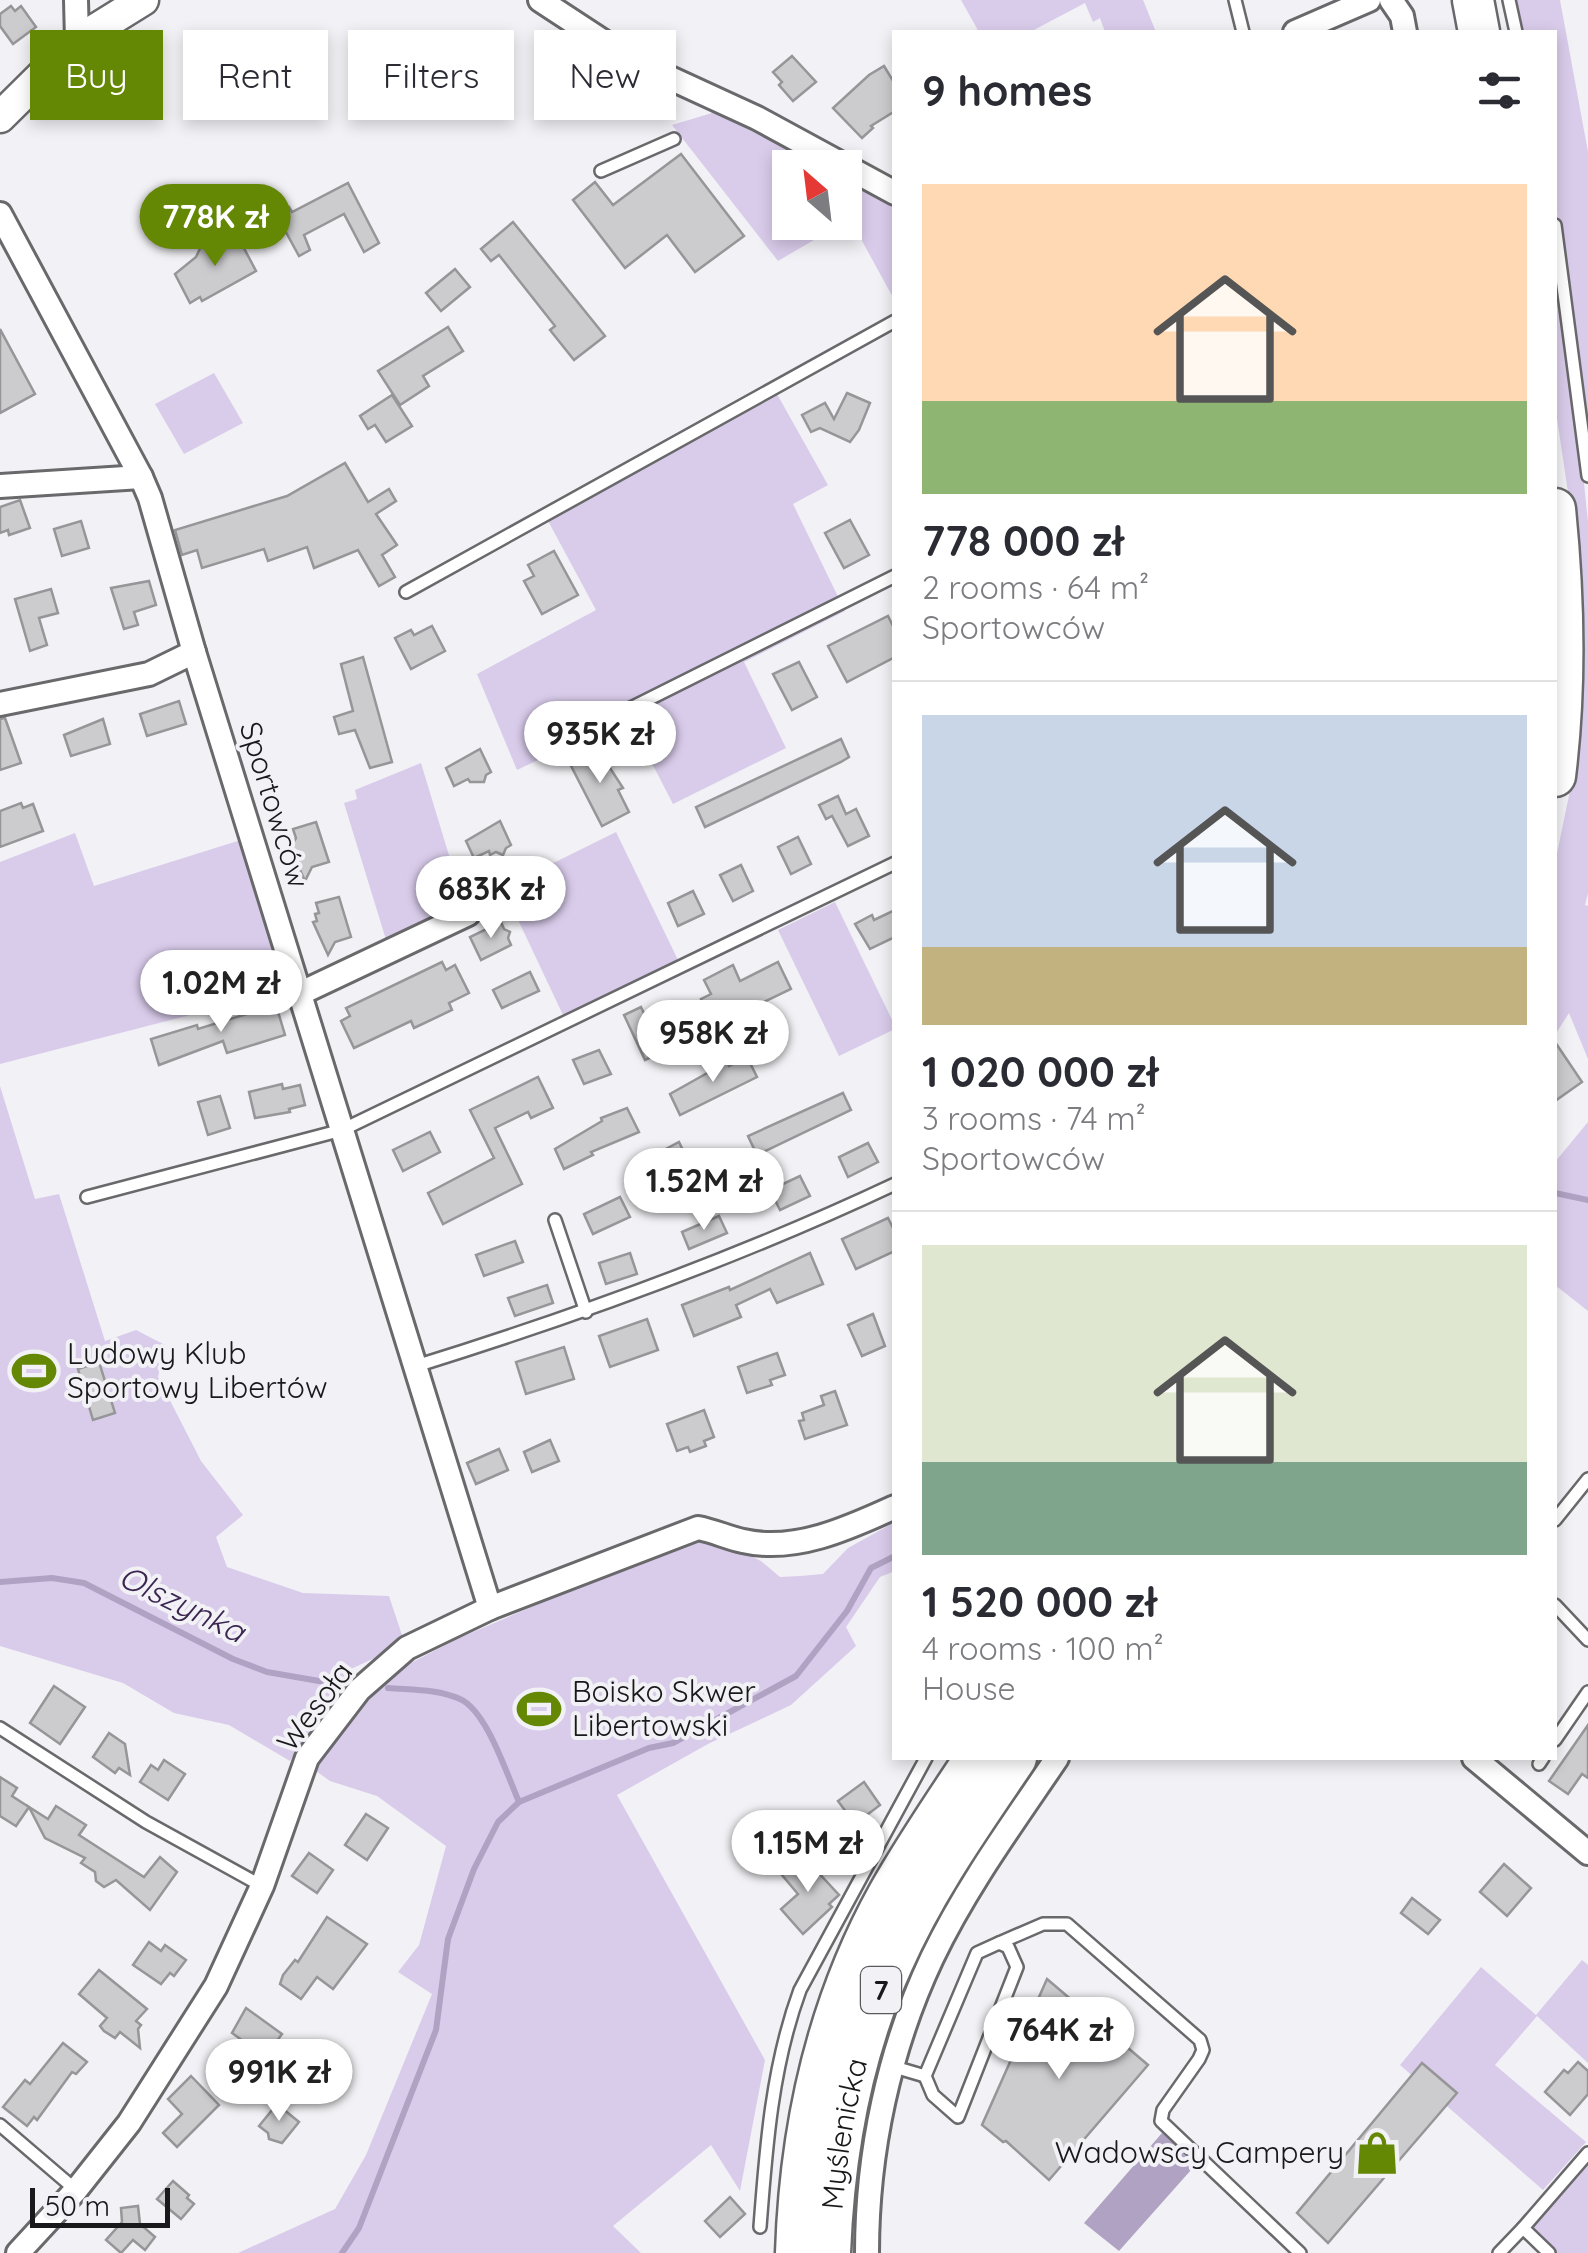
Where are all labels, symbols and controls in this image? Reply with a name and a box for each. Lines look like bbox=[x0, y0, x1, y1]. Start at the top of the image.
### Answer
chip: Buy bbox=[30, 30, 163, 120]
chip: Rent bbox=[183, 30, 328, 120]
chip: Filters bbox=[348, 30, 514, 120]
chip: New bbox=[534, 30, 676, 120]
icon: filters bbox=[1472, 63, 1527, 118]
text: 9 homes bbox=[922, 64, 1092, 117]
north arrow bbox=[772, 150, 862, 240]
map controls bbox=[772, 150, 862, 240]
pin: 778K zł bbox=[123, 184, 307, 269]
text: 778K zł bbox=[162, 196, 268, 236]
icon: home bbox=[1135, 249, 1315, 429]
text: 778 000 zł bbox=[922, 514, 1124, 567]
text: 2 rooms · 64 m² bbox=[922, 567, 1149, 607]
text: Sportowców bbox=[922, 607, 1105, 647]
pin: 935K zł bbox=[508, 701, 692, 786]
text: 935K zł bbox=[546, 713, 654, 753]
street label: Sportowców bbox=[232, 717, 318, 892]
icon: home bbox=[1135, 780, 1315, 960]
pin: 683K zł bbox=[399, 856, 583, 941]
text: 683K zł bbox=[438, 868, 544, 908]
pin: 1.02M zł bbox=[118, 950, 324, 1035]
text: 1.02M zł bbox=[162, 962, 280, 1002]
pin: 958K zł bbox=[621, 1000, 805, 1085]
text: 958K zł bbox=[659, 1012, 767, 1052]
text: 1 020 000 zł bbox=[922, 1045, 1158, 1098]
text: 3 rooms · 74 m² bbox=[922, 1098, 1146, 1138]
text: Sportowców bbox=[922, 1138, 1105, 1178]
pin: 1.52M zł bbox=[601, 1148, 807, 1233]
text: 1.52M zł bbox=[646, 1160, 762, 1200]
icon: home bbox=[1135, 1310, 1315, 1490]
place label: Ludowy Klub Sportowy Libertów bbox=[67, 1334, 328, 1406]
sports icon: Ludowy Klub Sportowy Libertów bbox=[10, 1347, 58, 1395]
water label: Olszynka bbox=[113, 1555, 253, 1651]
text: 1 520 000 zł bbox=[922, 1575, 1157, 1628]
text: 4 rooms · 100 m² bbox=[922, 1628, 1164, 1668]
street label: Wesoła bbox=[268, 1654, 360, 1759]
text: House bbox=[922, 1668, 1016, 1708]
place label: Boisko Skwer Libertowski bbox=[572, 1672, 756, 1744]
sports icon: Boisko Skwer Libertowski bbox=[515, 1685, 563, 1733]
pin: 1.15M zł bbox=[705, 1810, 911, 1895]
text: 1.15M zł bbox=[754, 1822, 863, 1862]
road number: 7 bbox=[861, 1967, 901, 2013]
pin: 764K zł bbox=[967, 1997, 1151, 2082]
text: 764K zł bbox=[1005, 2009, 1113, 2049]
pin: 991K zł bbox=[187, 2039, 371, 2124]
text: 991K zł bbox=[228, 2051, 330, 2091]
street label: Myślenicka bbox=[813, 2054, 875, 2211]
shop icon: Wadowscy Campery bbox=[1353, 2129, 1401, 2177]
place label: Wadowscy Campery bbox=[1055, 2133, 1344, 2171]
scale bar bbox=[30, 2183, 170, 2228]
text: 50 m bbox=[45, 2188, 110, 2223]

